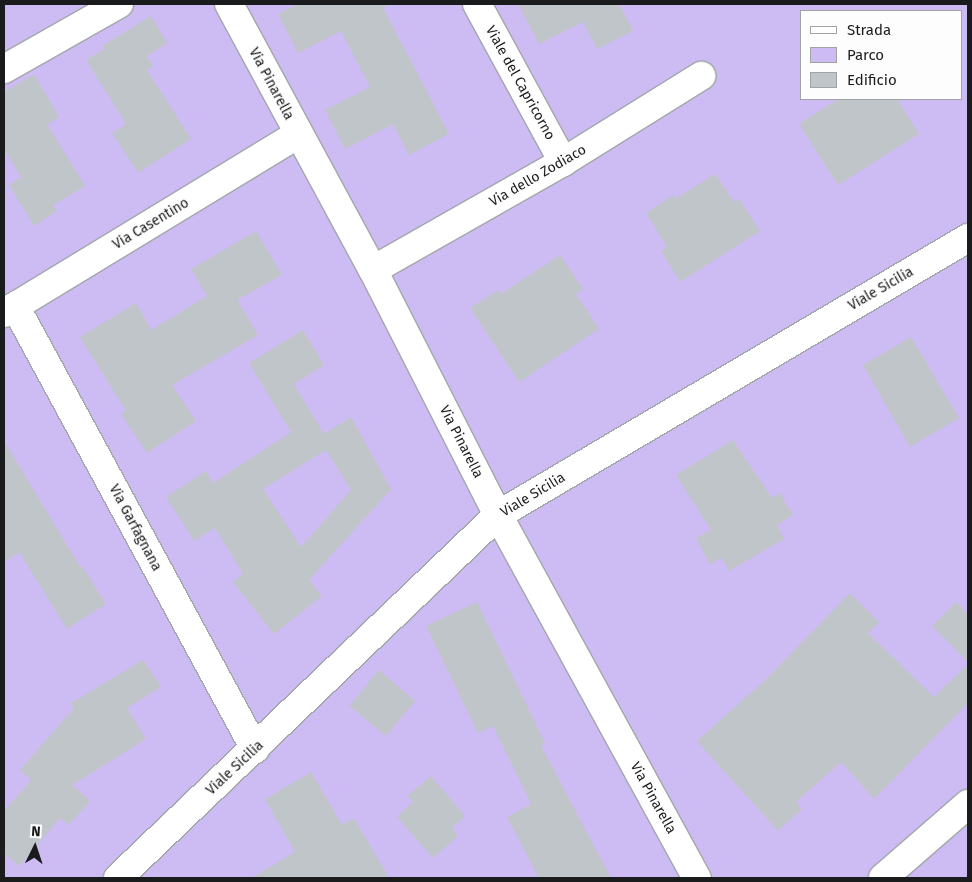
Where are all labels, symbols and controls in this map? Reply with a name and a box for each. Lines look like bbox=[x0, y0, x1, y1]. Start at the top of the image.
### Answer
legend bbox=[800, 10, 962, 100]
text: Strada bbox=[847, 21, 891, 39]
street label: Viale del Capricorno bbox=[482, 23, 558, 143]
street label: Via Pinarella bbox=[245, 45, 297, 123]
text: Parco bbox=[847, 46, 884, 64]
text: Edificio bbox=[847, 71, 897, 89]
street label: Via dello Zodiaco bbox=[487, 142, 589, 210]
street label: Via Casentino bbox=[110, 195, 192, 253]
street label: Viale Sicilia bbox=[845, 264, 917, 314]
street label: Via Pinarella bbox=[436, 403, 486, 481]
street label: Viale Sicilia bbox=[498, 469, 568, 521]
street label: Via Garfagnana bbox=[105, 482, 165, 574]
street label: Viale Sicilia bbox=[203, 737, 267, 799]
street label: Via Pinarella bbox=[626, 759, 680, 837]
north arrow bbox=[10, 822, 60, 872]
text: N bbox=[31, 823, 41, 840]

